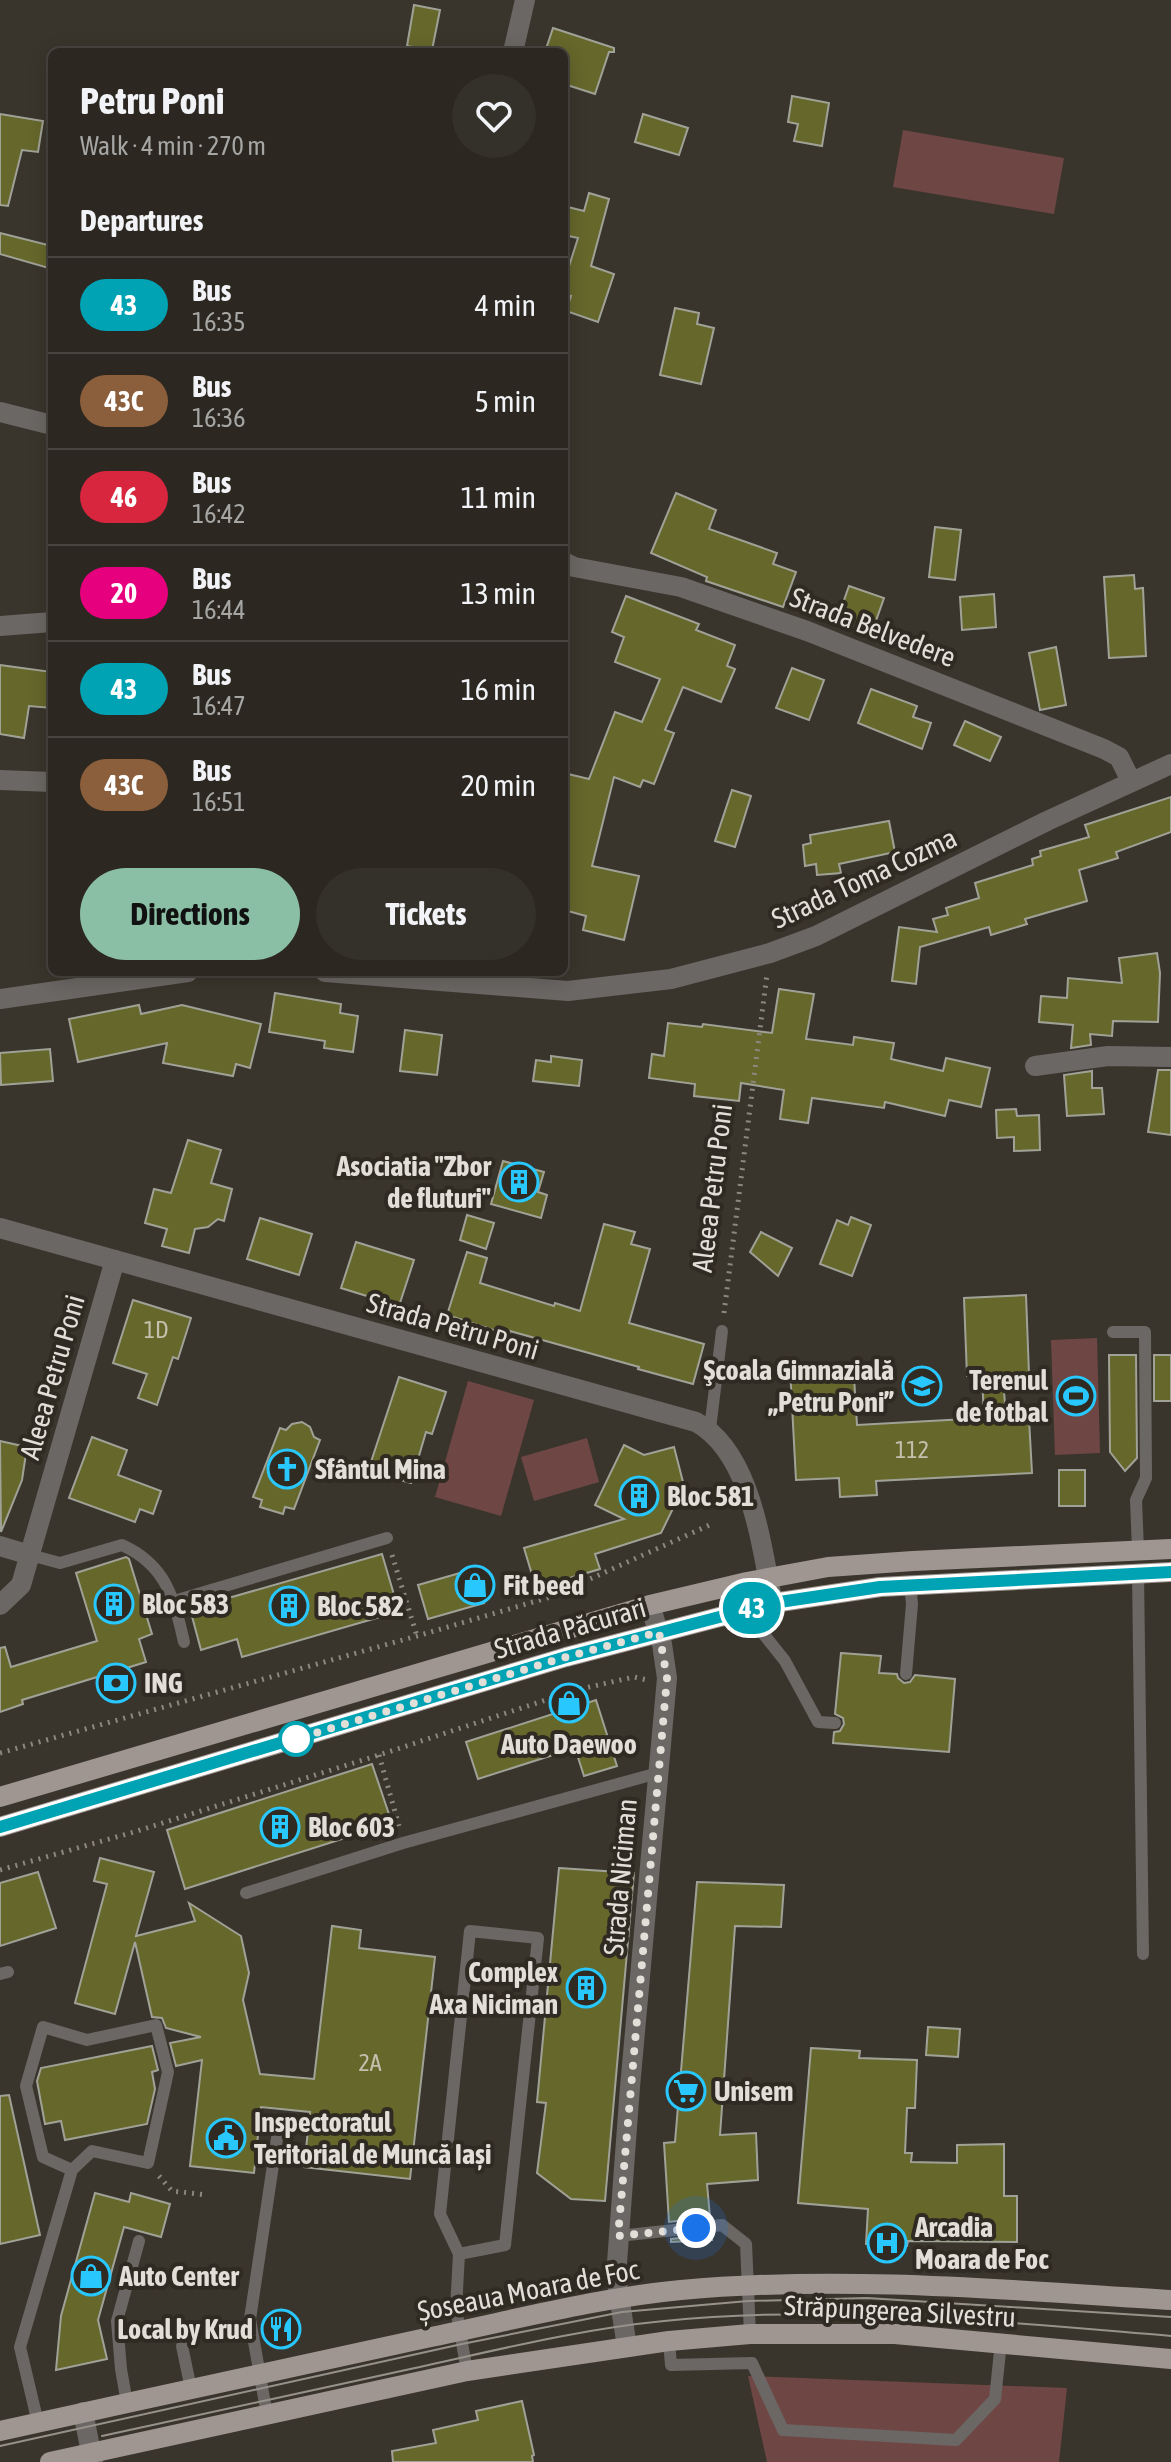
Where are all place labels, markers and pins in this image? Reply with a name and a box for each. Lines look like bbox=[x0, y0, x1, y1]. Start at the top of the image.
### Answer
place label: Asociatia "Zbor de fluturi" bbox=[336, 1150, 492, 1214]
building icon: Asociatia "Zbor de fluturi" bbox=[498, 1161, 540, 1203]
place label: Şcoala Gimnazială „Petru Poni” bbox=[703, 1354, 894, 1418]
place label: Terenul de fotbal bbox=[956, 1364, 1049, 1428]
school or university icon: Şcoala Gimnazială „Petru Poni” bbox=[901, 1365, 943, 1407]
sports icon: Terenul de fotbal bbox=[1055, 1375, 1097, 1417]
church icon: Sfântul Mina bbox=[266, 1448, 308, 1490]
place label: Sfântul Mina bbox=[315, 1453, 446, 1485]
building icon: Bloc 581 bbox=[618, 1475, 660, 1517]
place label: Bloc 581 bbox=[667, 1480, 754, 1512]
shop icon: Fit beed bbox=[454, 1564, 496, 1606]
place label: Fit beed bbox=[503, 1569, 584, 1601]
building icon: Bloc 583 bbox=[93, 1583, 135, 1625]
building icon: Bloc 582 bbox=[268, 1585, 310, 1627]
place label: Bloc 583 bbox=[142, 1588, 229, 1620]
place label: Bloc 582 bbox=[317, 1590, 404, 1622]
bank icon: ING bbox=[95, 1662, 137, 1704]
place label: ING bbox=[144, 1667, 183, 1699]
shop icon: Auto Daewoo bbox=[548, 1682, 590, 1724]
unlabelled marker bbox=[279, 1722, 313, 1756]
place label: Auto Daewoo bbox=[500, 1728, 637, 1760]
building icon: Bloc 603 bbox=[259, 1806, 301, 1848]
place label: Bloc 603 bbox=[308, 1811, 395, 1843]
place label: Complex Axa Niciman bbox=[429, 1956, 558, 2020]
building icon: Complex Axa Niciman bbox=[565, 1967, 607, 2009]
supermarket icon: Unisem bbox=[665, 2070, 707, 2112]
place label: Unisem bbox=[714, 2075, 793, 2107]
place label: Inspectoratul Teritorial de Muncă Iași bbox=[254, 2106, 491, 2171]
public building icon: Inspectoratul Teritorial de Muncă Iași bbox=[205, 2117, 247, 2159]
place label: Arcadia Moara de Foc bbox=[914, 2211, 1049, 2275]
hospital icon: Arcadia Moara de Foc bbox=[866, 2222, 908, 2264]
shop icon: Auto Center bbox=[70, 2255, 112, 2297]
place label: Auto Center bbox=[118, 2260, 239, 2292]
restaurant icon: Local by Krud bbox=[260, 2308, 302, 2350]
place label: Local by Krud bbox=[117, 2313, 253, 2345]

